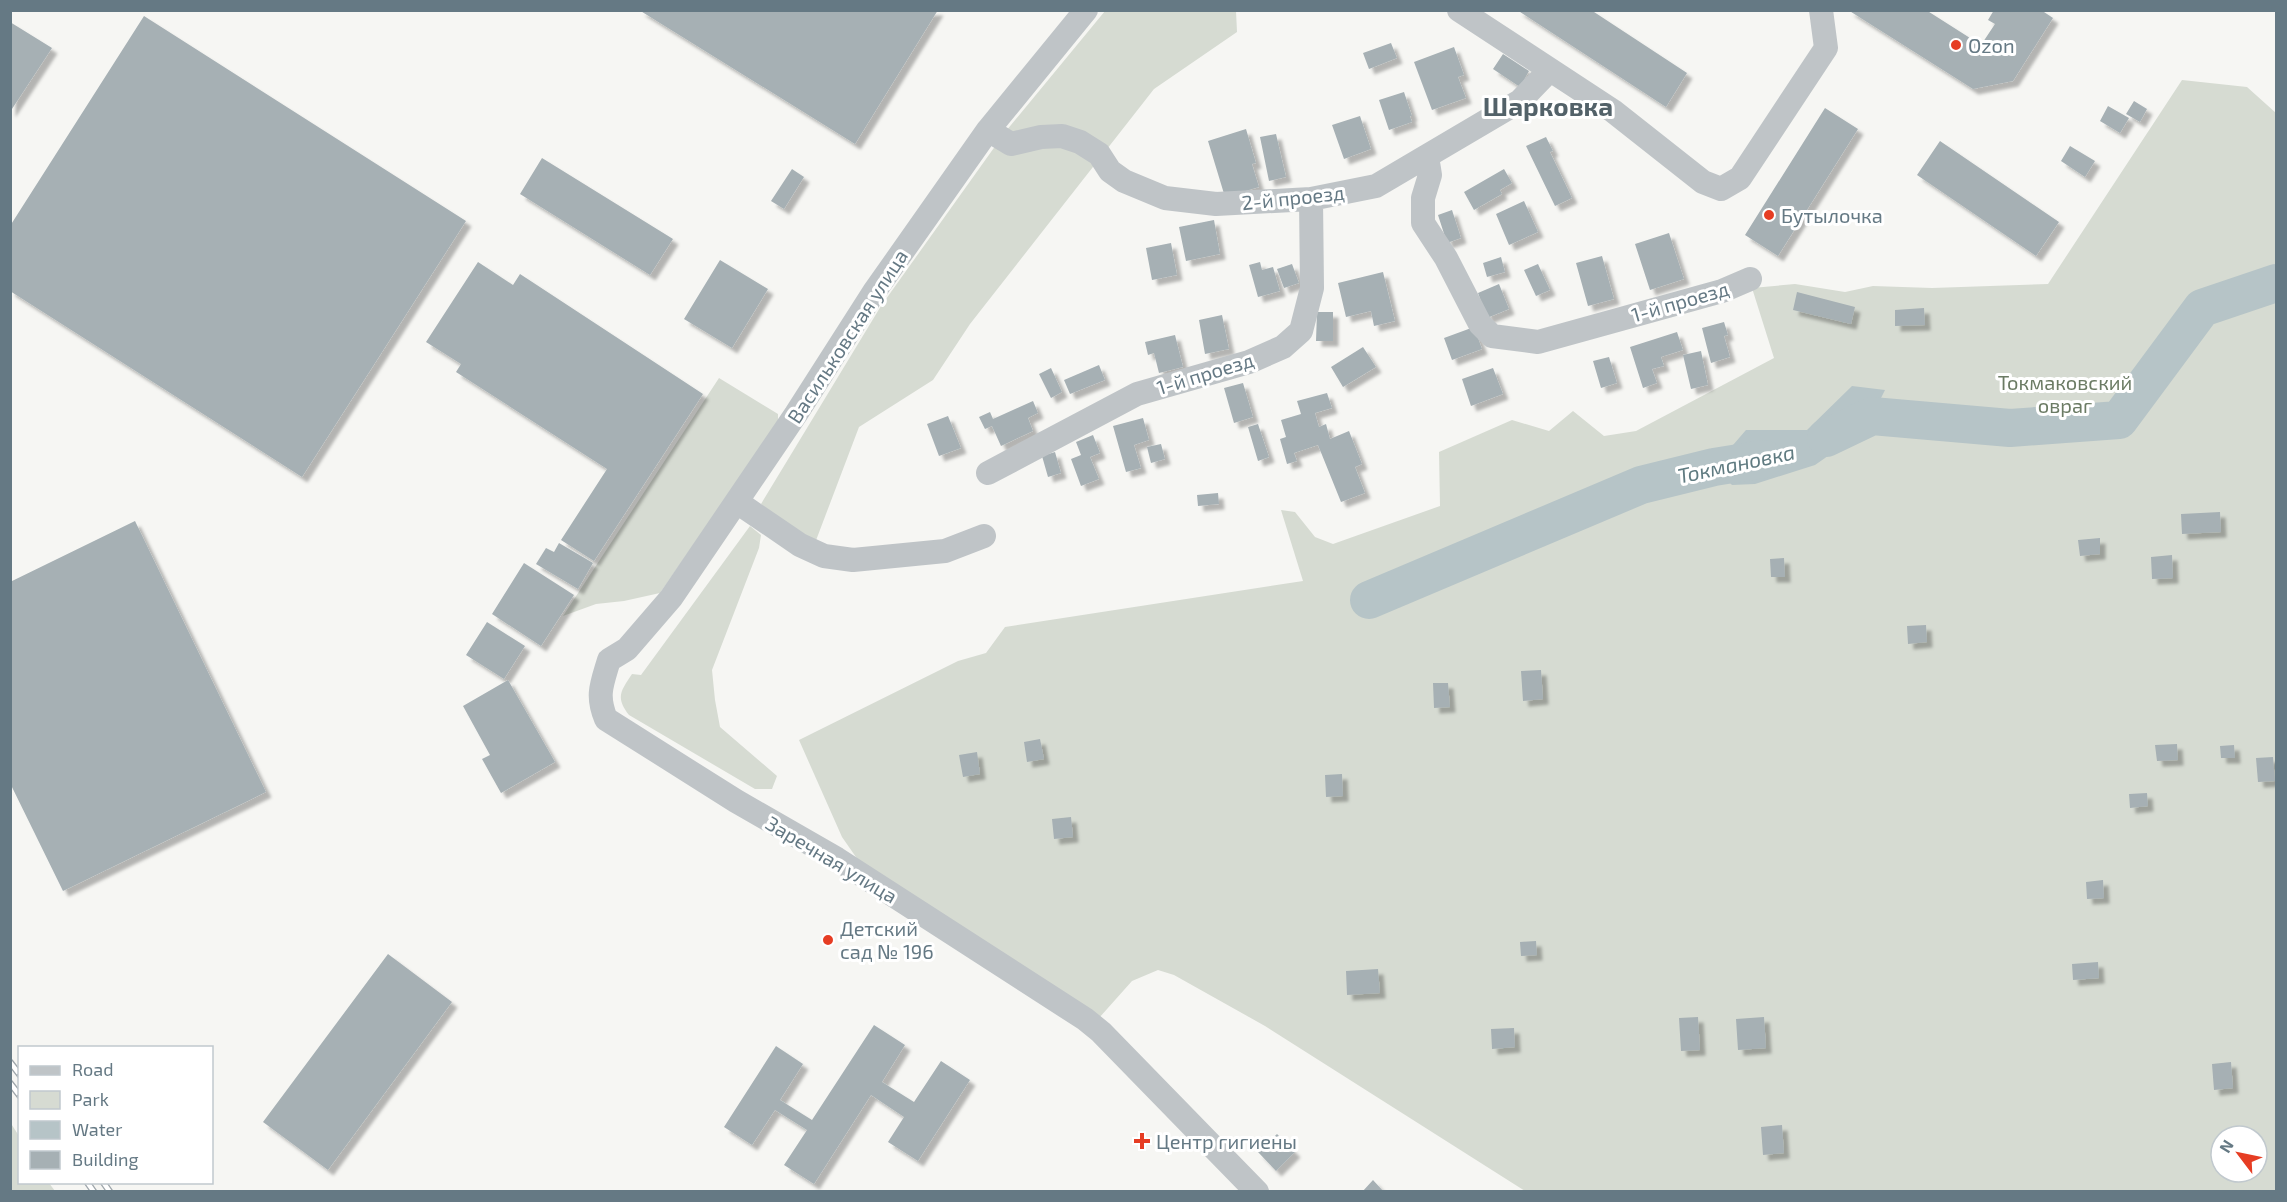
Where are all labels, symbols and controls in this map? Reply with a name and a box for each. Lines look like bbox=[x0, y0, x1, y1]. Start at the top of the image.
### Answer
place label: Ozon bbox=[1968, 33, 2015, 57]
marker: Ozon bbox=[1949, 38, 1963, 52]
district label: Шарковка bbox=[1483, 90, 1613, 121]
street label: 2-й проезд bbox=[1240, 180, 1346, 214]
place label: Бутылочка bbox=[1781, 203, 1883, 228]
marker: Бутылочка bbox=[1762, 208, 1776, 222]
street label: Васильковская улица bbox=[782, 245, 913, 428]
street label: 1-й проезд bbox=[1629, 276, 1731, 326]
street label: 1-й проезд bbox=[1154, 347, 1256, 399]
park label: Токмаковский овраг bbox=[1998, 370, 2132, 417]
water label: Токмановка bbox=[1675, 438, 1797, 488]
street label: Заречная улица bbox=[761, 810, 902, 909]
place label: Детский сад № 196 bbox=[840, 916, 934, 963]
marker: Детский сад № 196 bbox=[821, 933, 835, 947]
legend bbox=[18, 1046, 213, 1184]
text: Road bbox=[72, 1058, 113, 1080]
text: Park bbox=[72, 1088, 109, 1110]
text: Water bbox=[72, 1118, 122, 1140]
north arrow bbox=[2209, 1124, 2269, 1184]
place label: Центр гигиены bbox=[1156, 1129, 1297, 1153]
marker: Центр гигиены bbox=[1133, 1132, 1151, 1150]
text: N bbox=[2215, 1136, 2237, 1156]
text: Building bbox=[72, 1148, 139, 1170]

